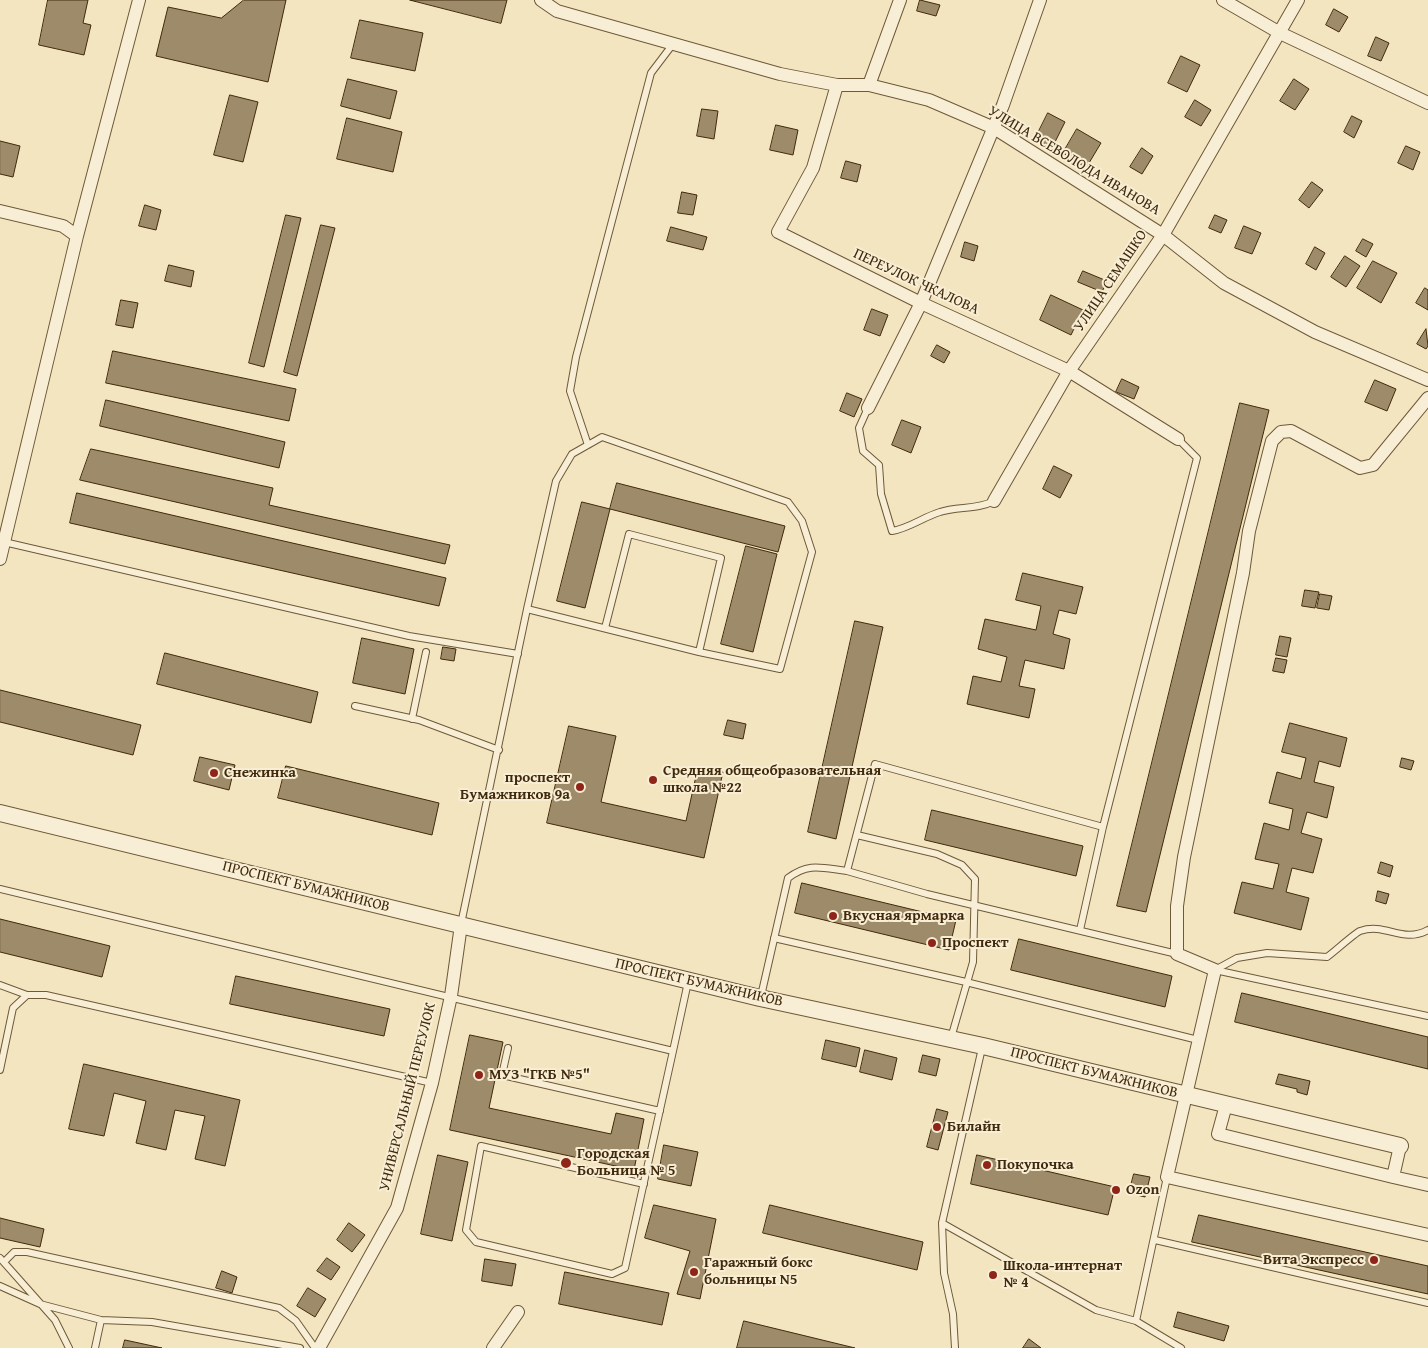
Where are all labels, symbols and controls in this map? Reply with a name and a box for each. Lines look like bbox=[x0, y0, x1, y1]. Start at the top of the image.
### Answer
street label: УЛИЦА ВСЕВОЛОДА ИВАНОВА bbox=[985, 102, 1163, 220]
street label: УЛИЦА СЕМАШКО bbox=[1070, 227, 1152, 335]
street label: ПЕРЕУЛОК ЧКАЛОВА bbox=[850, 245, 982, 319]
place label: Средняя общеобразовательная школа №22 bbox=[663, 762, 881, 797]
place label: Снежинка bbox=[224, 764, 296, 782]
marker: Снежинка bbox=[208, 767, 220, 779]
place label: проспект Бумажников 9а bbox=[460, 769, 570, 804]
marker: Средняя общеобразовательная школа №22 bbox=[647, 774, 659, 786]
marker: проспект Бумажников 9а bbox=[574, 781, 586, 793]
street label: ПРОСПЕКТ БУМАЖНИКОВ bbox=[220, 857, 392, 917]
place label: Вкусная ярмарка bbox=[843, 907, 964, 925]
marker: Вкусная ярмарка bbox=[827, 910, 839, 922]
place label: Проспект bbox=[942, 934, 1008, 952]
marker: Проспект bbox=[926, 937, 938, 949]
street label: ПРОСПЕКТ БУМАЖНИКОВ bbox=[613, 955, 785, 1011]
street label: УНИВЕРСАЛЬНЫЙ ПЕРЕУЛОК bbox=[376, 1001, 440, 1193]
street label: ПРОСПЕКТ БУМАЖНИКОВ bbox=[1008, 1043, 1180, 1103]
place label: МУЗ "ГКБ №5" bbox=[489, 1066, 590, 1084]
marker: МУЗ "ГКБ №5" bbox=[473, 1069, 485, 1081]
place label: Билайн bbox=[947, 1118, 1001, 1136]
marker: Билайн bbox=[931, 1121, 943, 1133]
place label: Городская Больница № 5 bbox=[577, 1145, 676, 1180]
marker: Городская Больница № 5 bbox=[559, 1156, 573, 1170]
place label: Покупочка bbox=[997, 1156, 1074, 1174]
marker: Покупочка bbox=[981, 1159, 993, 1171]
place label: Ozon bbox=[1126, 1181, 1159, 1199]
marker: Ozon bbox=[1110, 1184, 1122, 1196]
place label: Вита Экспресс bbox=[1263, 1251, 1364, 1269]
place label: Гаражный бокс больницы N5 bbox=[704, 1254, 813, 1289]
marker: Вита Экспресс bbox=[1368, 1254, 1380, 1266]
place label: Школа-интернат № 4 bbox=[1003, 1257, 1122, 1292]
marker: Гаражный бокс больницы N5 bbox=[688, 1266, 700, 1278]
marker: Школа-интернат № 4 bbox=[987, 1269, 999, 1281]

